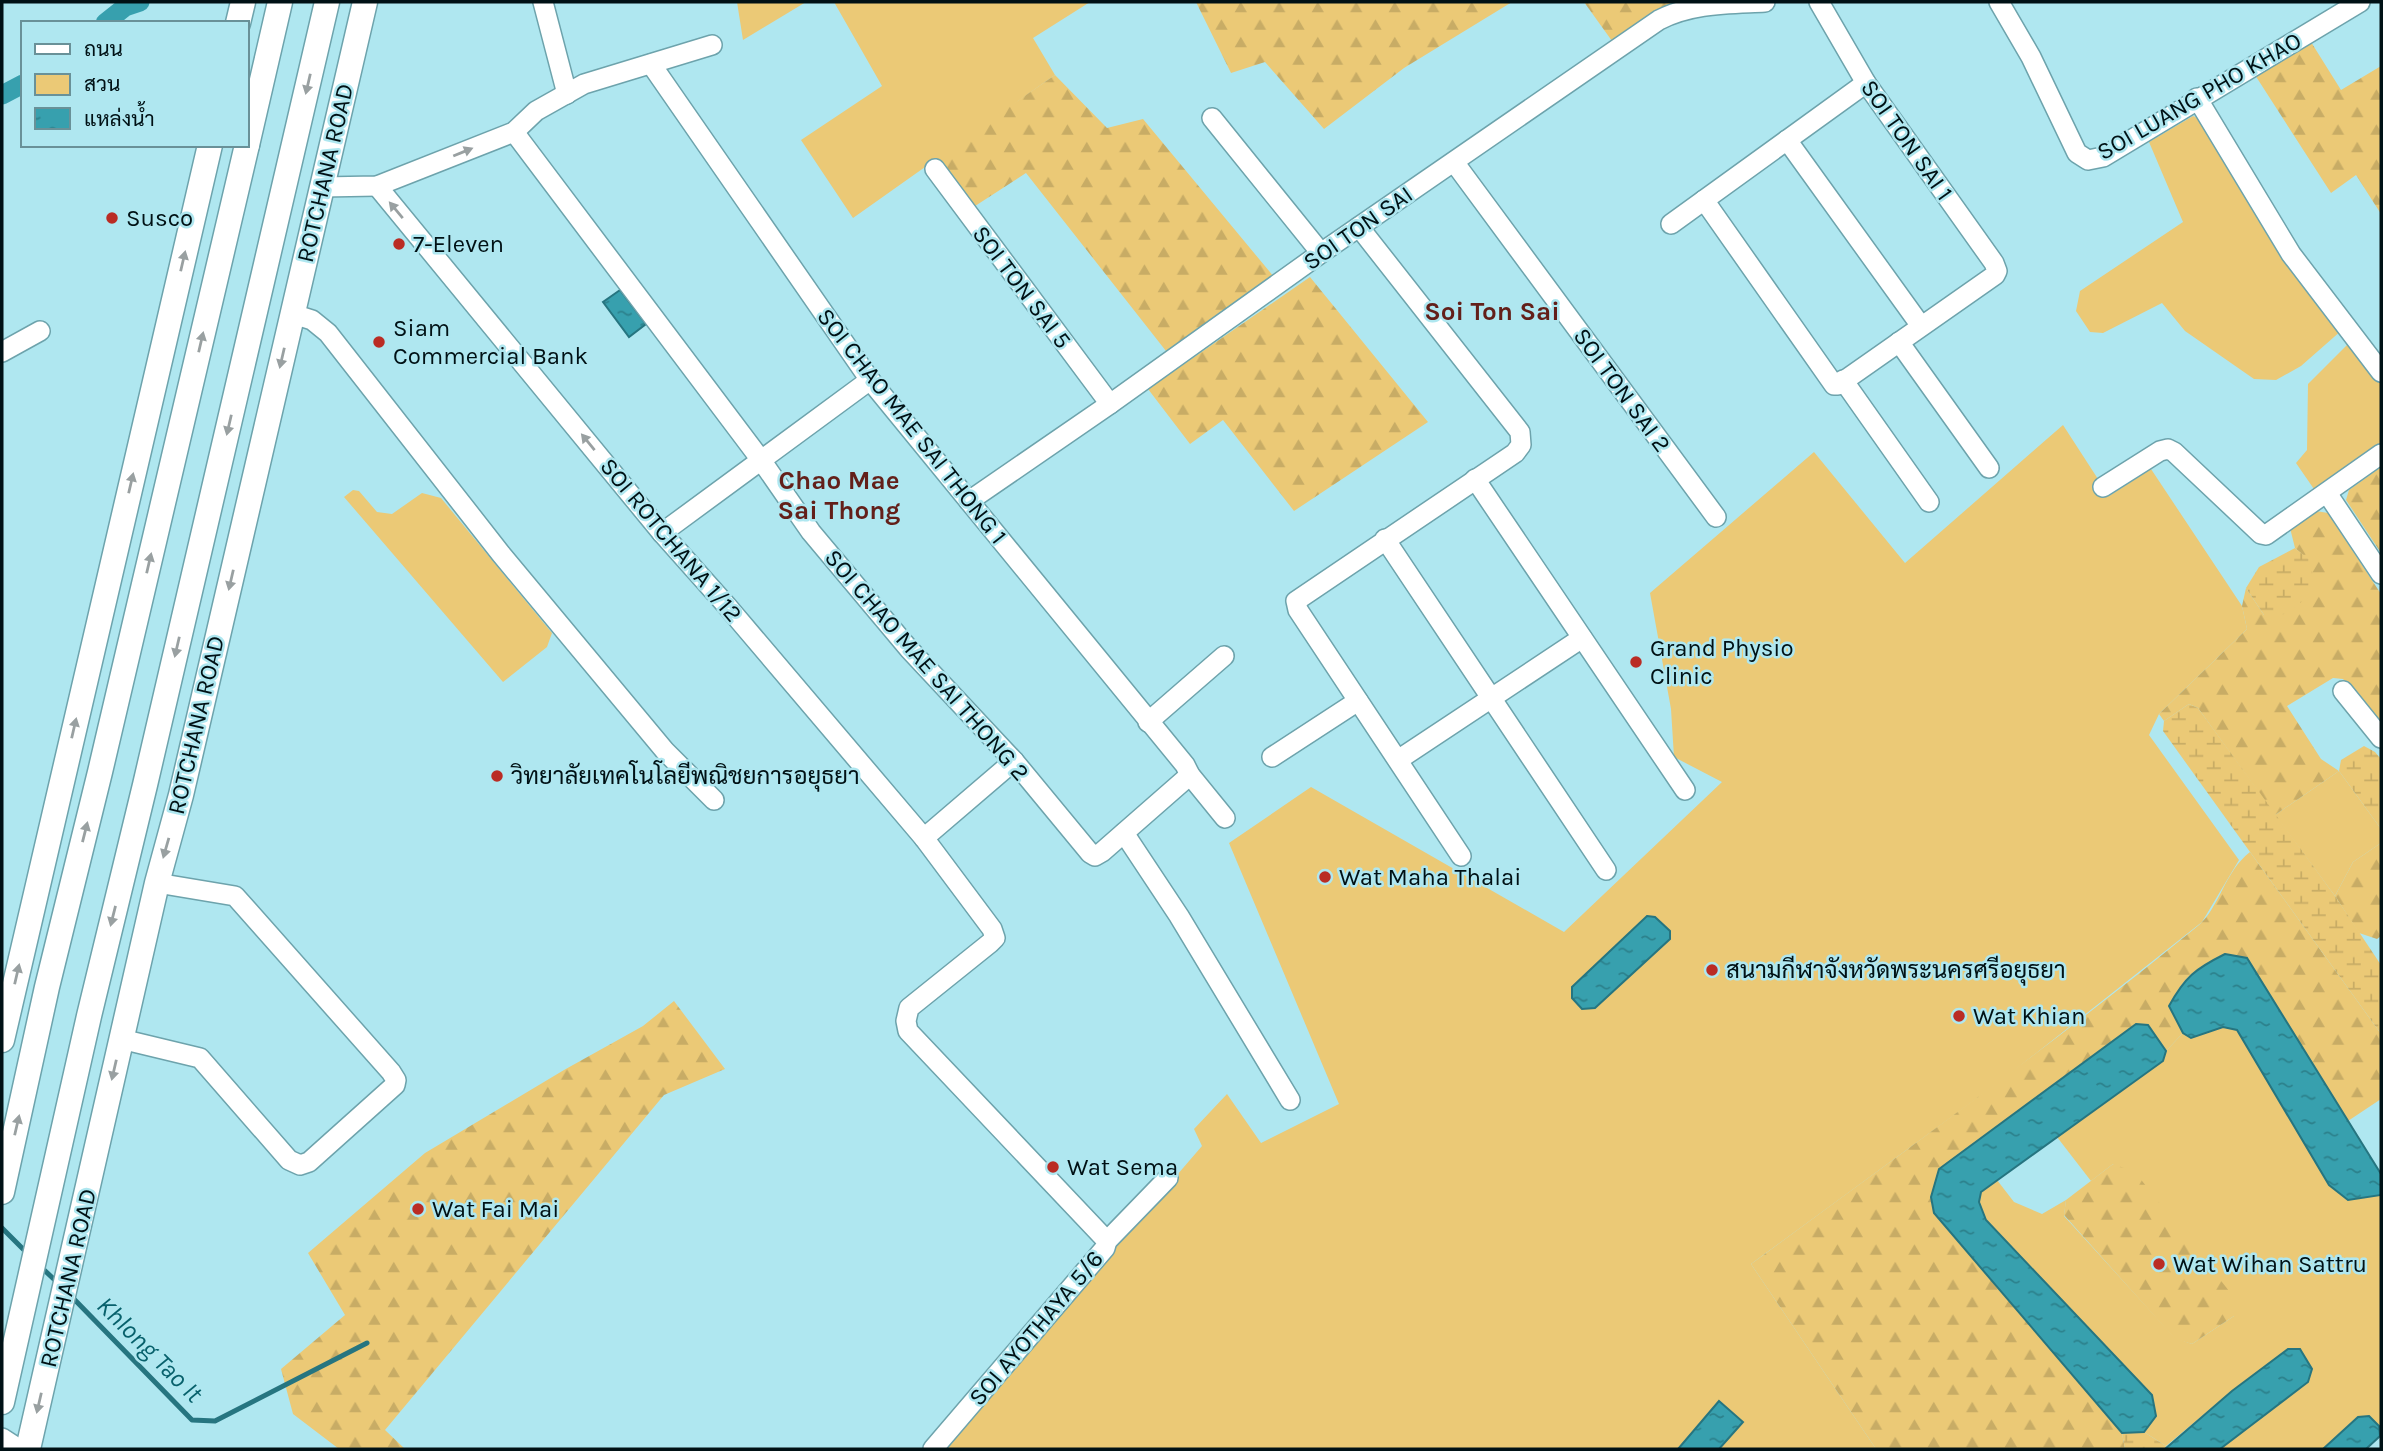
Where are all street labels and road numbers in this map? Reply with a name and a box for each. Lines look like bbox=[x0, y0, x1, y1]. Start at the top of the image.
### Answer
street label: SOI LUANG PHO KHAO bbox=[2092, 26, 2306, 166]
street label: SOI TON SAI 1 bbox=[1855, 74, 1959, 206]
street label: ROTCHANA ROAD bbox=[291, 81, 359, 265]
street label: SOI TON SAI bbox=[1298, 180, 1418, 276]
street label: SOI TON SAI 5 bbox=[967, 220, 1077, 354]
street label: SOI CHAO MAE SAI THONG 1 bbox=[811, 303, 1013, 549]
street label: SOI TON SAI 2 bbox=[1568, 322, 1676, 458]
street label: SOI ROTCHANA 1/12 bbox=[594, 452, 748, 628]
street label: SOI CHAO MAE SAI THONG 2 bbox=[819, 544, 1035, 786]
street label: ROTCHANA ROAD bbox=[162, 633, 230, 817]
street label: ROTCHANA ROAD bbox=[34, 1186, 102, 1370]
street label: SOI AYOTHAYA 5/6 bbox=[963, 1245, 1109, 1411]

